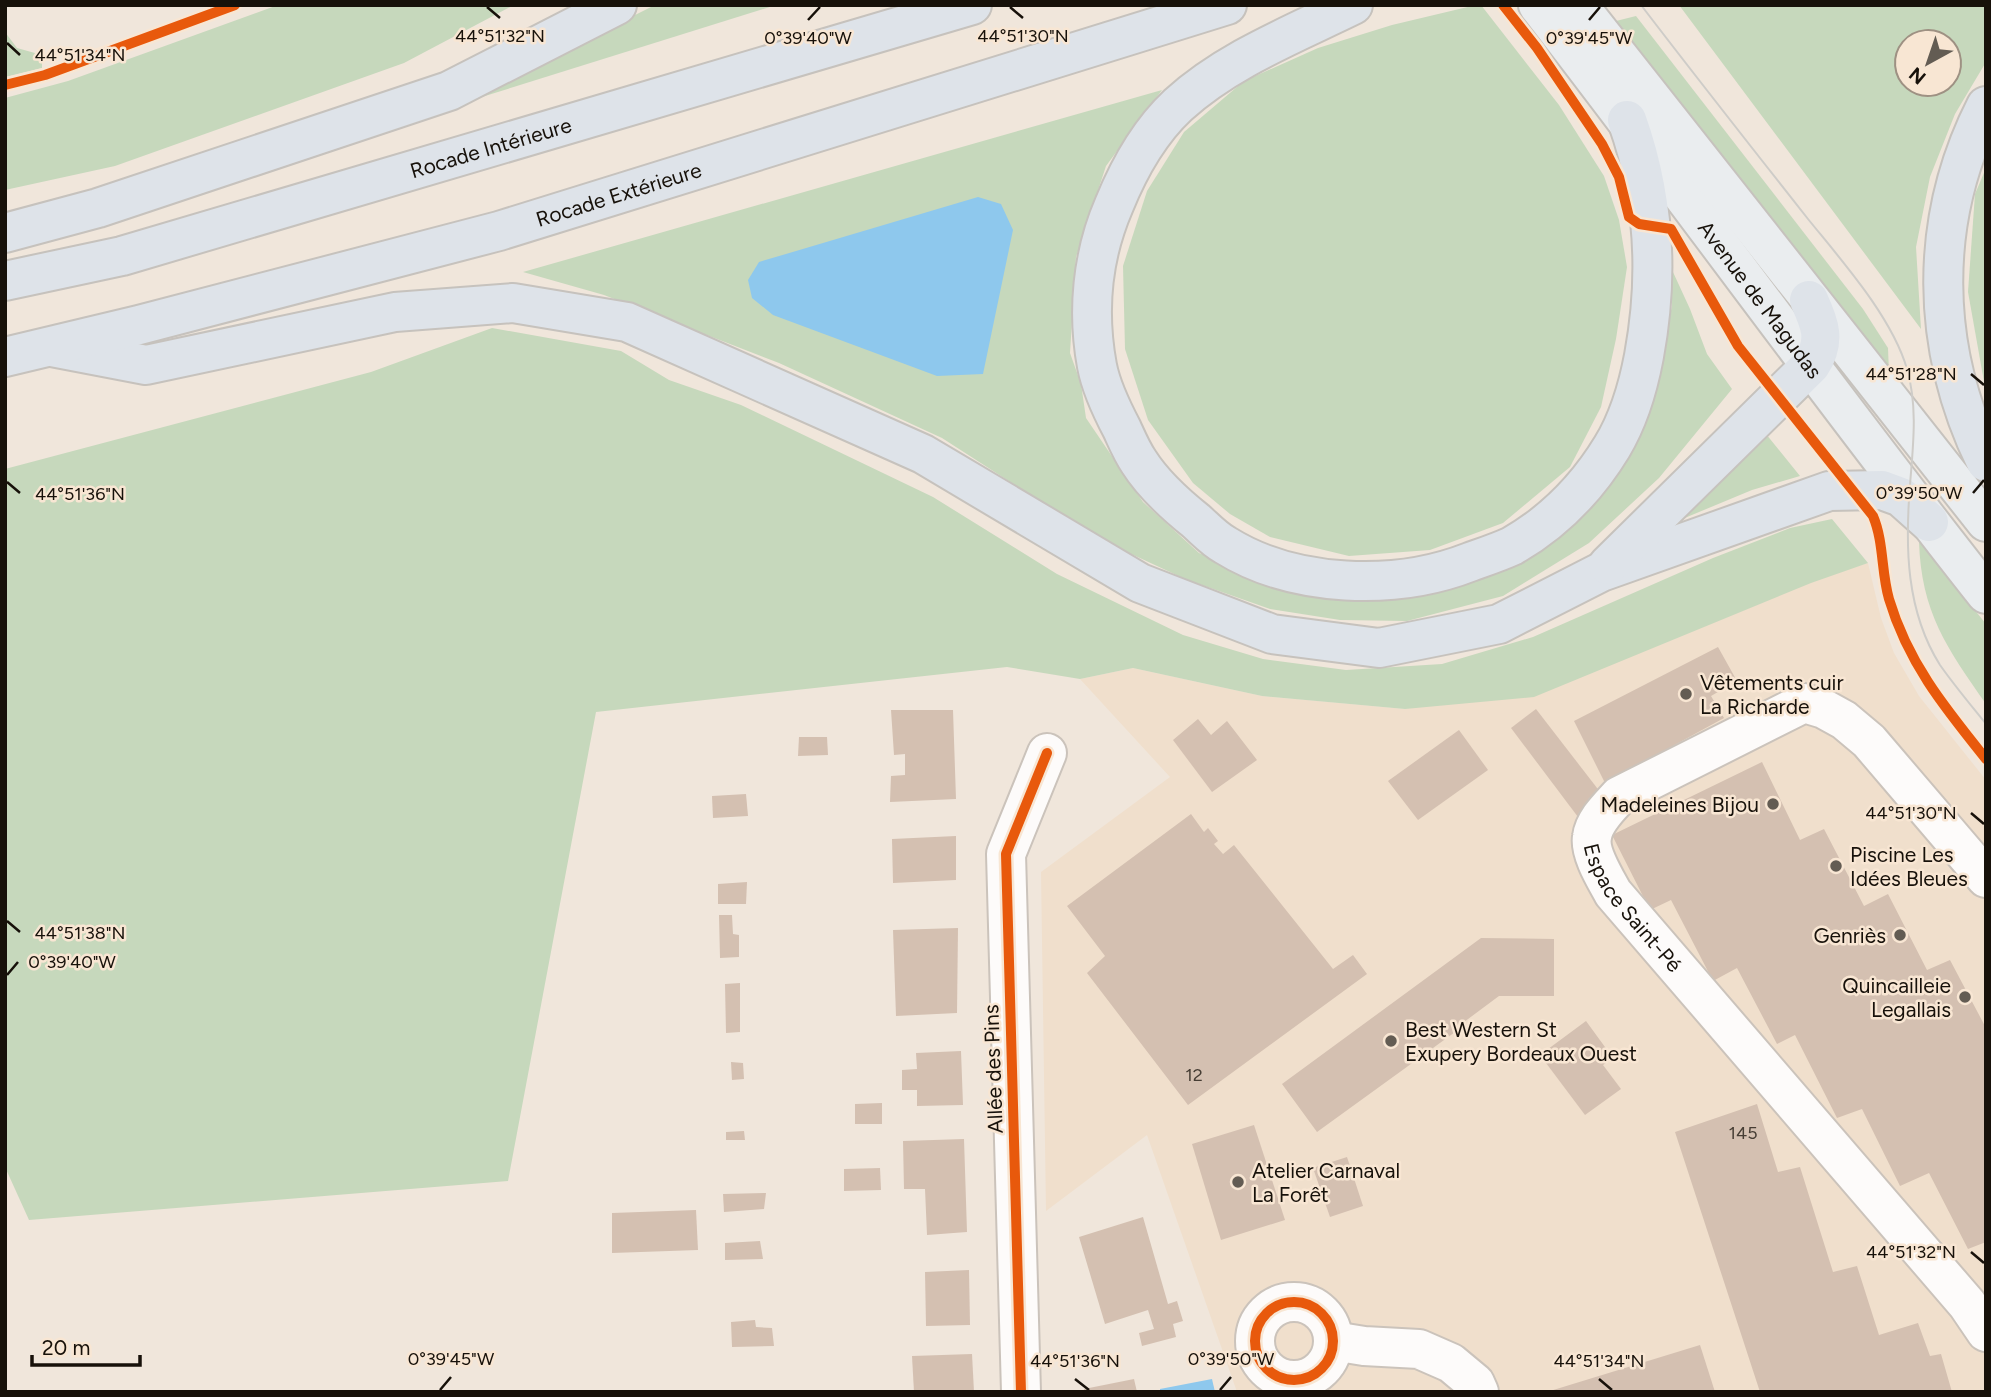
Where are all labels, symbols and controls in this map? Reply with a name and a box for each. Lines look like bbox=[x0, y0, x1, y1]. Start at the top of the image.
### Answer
text: 44°51'32"N bbox=[455, 25, 545, 47]
text: 44°51'30"N bbox=[977, 25, 1069, 47]
text: 0°39'40"W bbox=[764, 27, 852, 49]
text: 0°39'45"W bbox=[1546, 27, 1633, 49]
north arrow bbox=[1893, 28, 1963, 98]
text: 44°51'34"N bbox=[34, 44, 126, 66]
text: N bbox=[1904, 62, 1930, 89]
street label: Rocade Intérieure bbox=[407, 112, 574, 183]
street label: Rocade Extérieure bbox=[533, 156, 704, 231]
street label: Avenue de Magudas bbox=[1693, 216, 1828, 383]
text: 44°51'28"N bbox=[1865, 363, 1957, 385]
text: 0°39'50"W bbox=[1876, 482, 1963, 504]
text: 44°51'36"N bbox=[35, 483, 125, 505]
place label: Vêtements cuir La Richarde bbox=[1700, 670, 1844, 719]
marker: Vêtements cuir La Richarde bbox=[1678, 686, 1694, 702]
place label: Madeleines Bijou bbox=[1600, 792, 1759, 817]
marker: Madeleines Bijou bbox=[1765, 796, 1781, 812]
text: 44°51'30"N bbox=[1865, 802, 1957, 824]
street label: Espace Saint-Pé bbox=[1579, 841, 1688, 977]
place label: Piscine Les Idées Bleues bbox=[1850, 842, 1968, 891]
marker: Piscine Les Idées Bleues bbox=[1828, 858, 1844, 874]
text: 44°51'38"N bbox=[35, 922, 125, 944]
place label: Genriès bbox=[1814, 923, 1886, 948]
marker: Genriès bbox=[1892, 927, 1908, 943]
text: 0°39'40"W bbox=[28, 951, 116, 973]
place label: Quincailleie Legallais bbox=[1842, 973, 1951, 1022]
marker: Quincailleie Legallais bbox=[1957, 989, 1973, 1005]
street label: Allée des Pins bbox=[978, 1004, 1008, 1134]
place label: Best Western St Exupery Bordeaux Ouest bbox=[1405, 1017, 1637, 1066]
marker: Best Western St Exupery Bordeaux Ouest bbox=[1383, 1033, 1399, 1049]
house number: 12 bbox=[1185, 1064, 1203, 1086]
house number: 145 bbox=[1729, 1122, 1757, 1144]
place label: Atelier Carnaval La Forêt bbox=[1252, 1158, 1400, 1207]
marker: Atelier Carnaval La Forêt bbox=[1230, 1174, 1246, 1190]
text: 44°51'32"N bbox=[1866, 1241, 1956, 1263]
scale bar bbox=[32, 1324, 140, 1368]
text: 20 m bbox=[42, 1335, 90, 1360]
text: 0°39'45"W bbox=[408, 1348, 495, 1370]
text: 0°39'50"W bbox=[1188, 1348, 1275, 1370]
text: 44°51'36"N bbox=[1030, 1350, 1120, 1372]
text: 44°51'34"N bbox=[1553, 1350, 1645, 1372]

